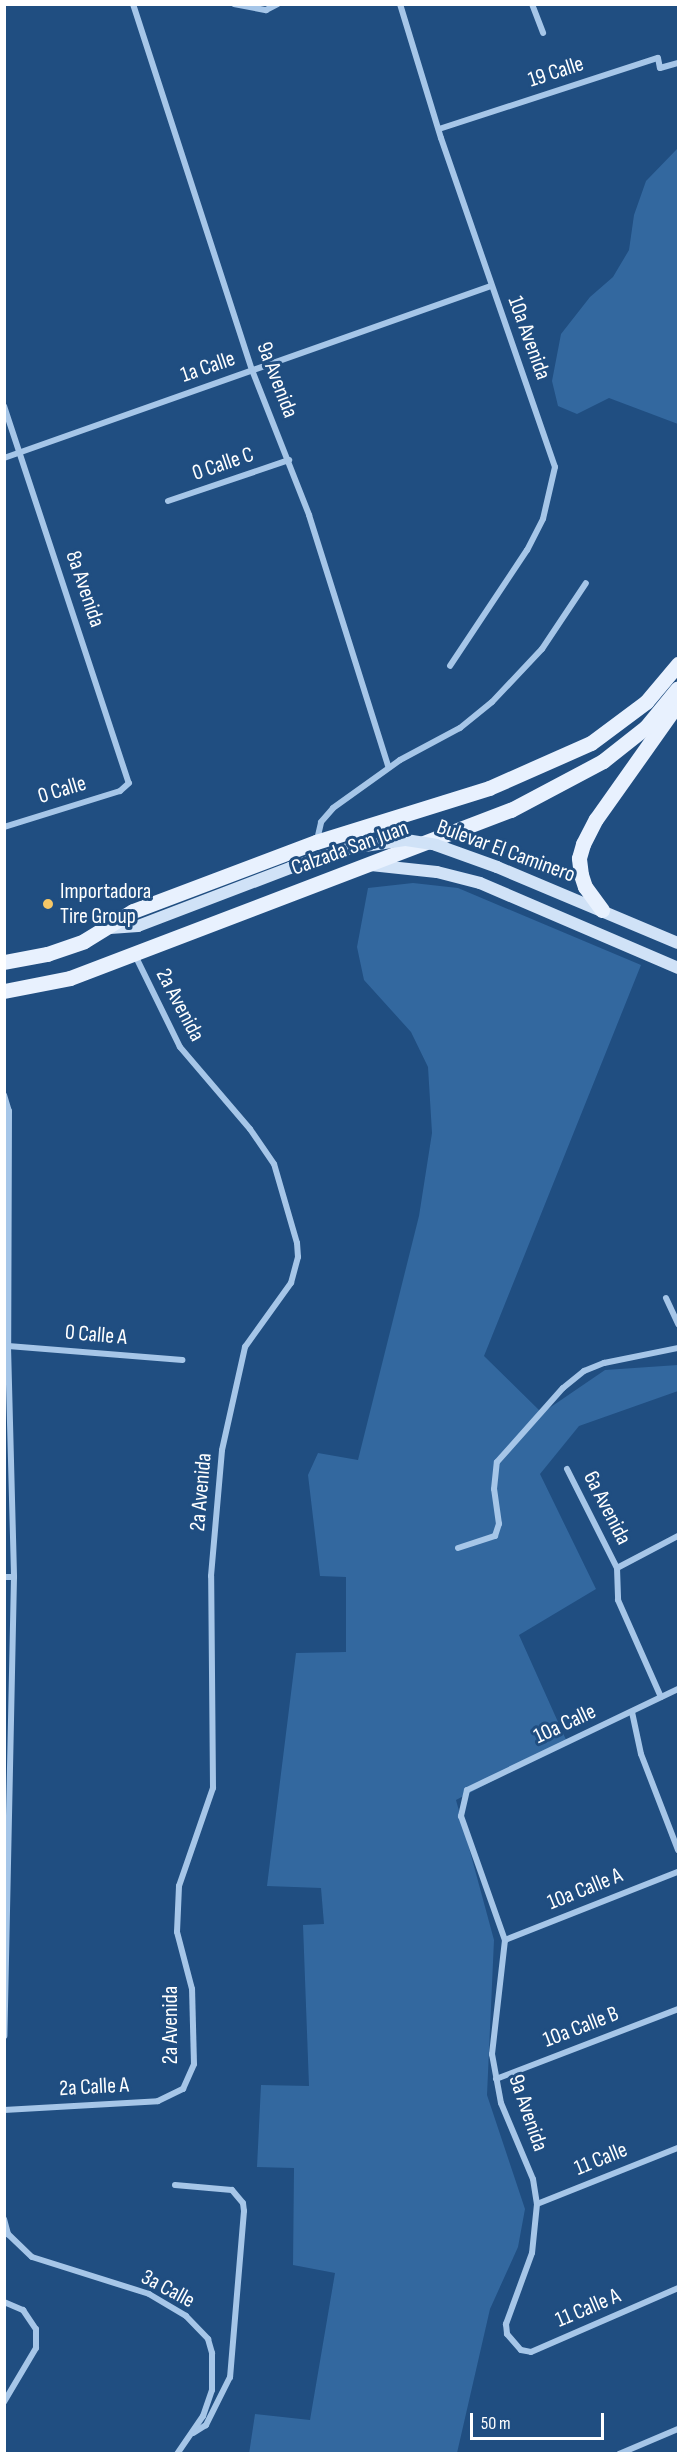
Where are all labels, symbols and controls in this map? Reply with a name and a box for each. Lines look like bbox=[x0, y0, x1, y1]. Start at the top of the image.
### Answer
street label: 19 Calle bbox=[525, 51, 587, 93]
street label: 10a Avenida bbox=[502, 293, 556, 383]
street label: 9a Avenida bbox=[250, 338, 304, 422]
street label: 1a Calle bbox=[177, 345, 239, 389]
street label: 0 Calle C bbox=[189, 441, 257, 487]
street label: 8a Avenida bbox=[60, 547, 110, 631]
street label: 0 Calle bbox=[35, 770, 89, 810]
street label: Bulevar El Caminero bbox=[433, 814, 579, 888]
street label: Calzada San Juan bbox=[288, 815, 412, 881]
place label: Importadora Tire Group bbox=[60, 878, 151, 930]
marker: Importadora Tire Group bbox=[41, 897, 55, 911]
street label: 2a Avenida bbox=[150, 964, 210, 1046]
street label: 0 Calle A bbox=[64, 1319, 128, 1351]
street label: 2a Avenida bbox=[184, 1452, 218, 1532]
street label: 6a Avenida bbox=[577, 1467, 637, 1549]
street label: 10a Calle bbox=[530, 1698, 600, 1750]
street label: 10a Calle A bbox=[544, 1862, 626, 1916]
street label: 2a Avenida bbox=[158, 1986, 184, 2064]
street label: 10a Calle B bbox=[540, 2001, 622, 2053]
street label: 9a Avenida bbox=[503, 2071, 553, 2155]
street label: 2a Calle A bbox=[58, 2072, 130, 2102]
street label: 11 Calle bbox=[571, 2137, 631, 2181]
street label: 3a Calle bbox=[137, 2264, 199, 2314]
street label: 11 Calle A bbox=[552, 2283, 624, 2333]
scale bar bbox=[473, 2401, 606, 2439]
text: 50 m bbox=[481, 2413, 511, 2434]

